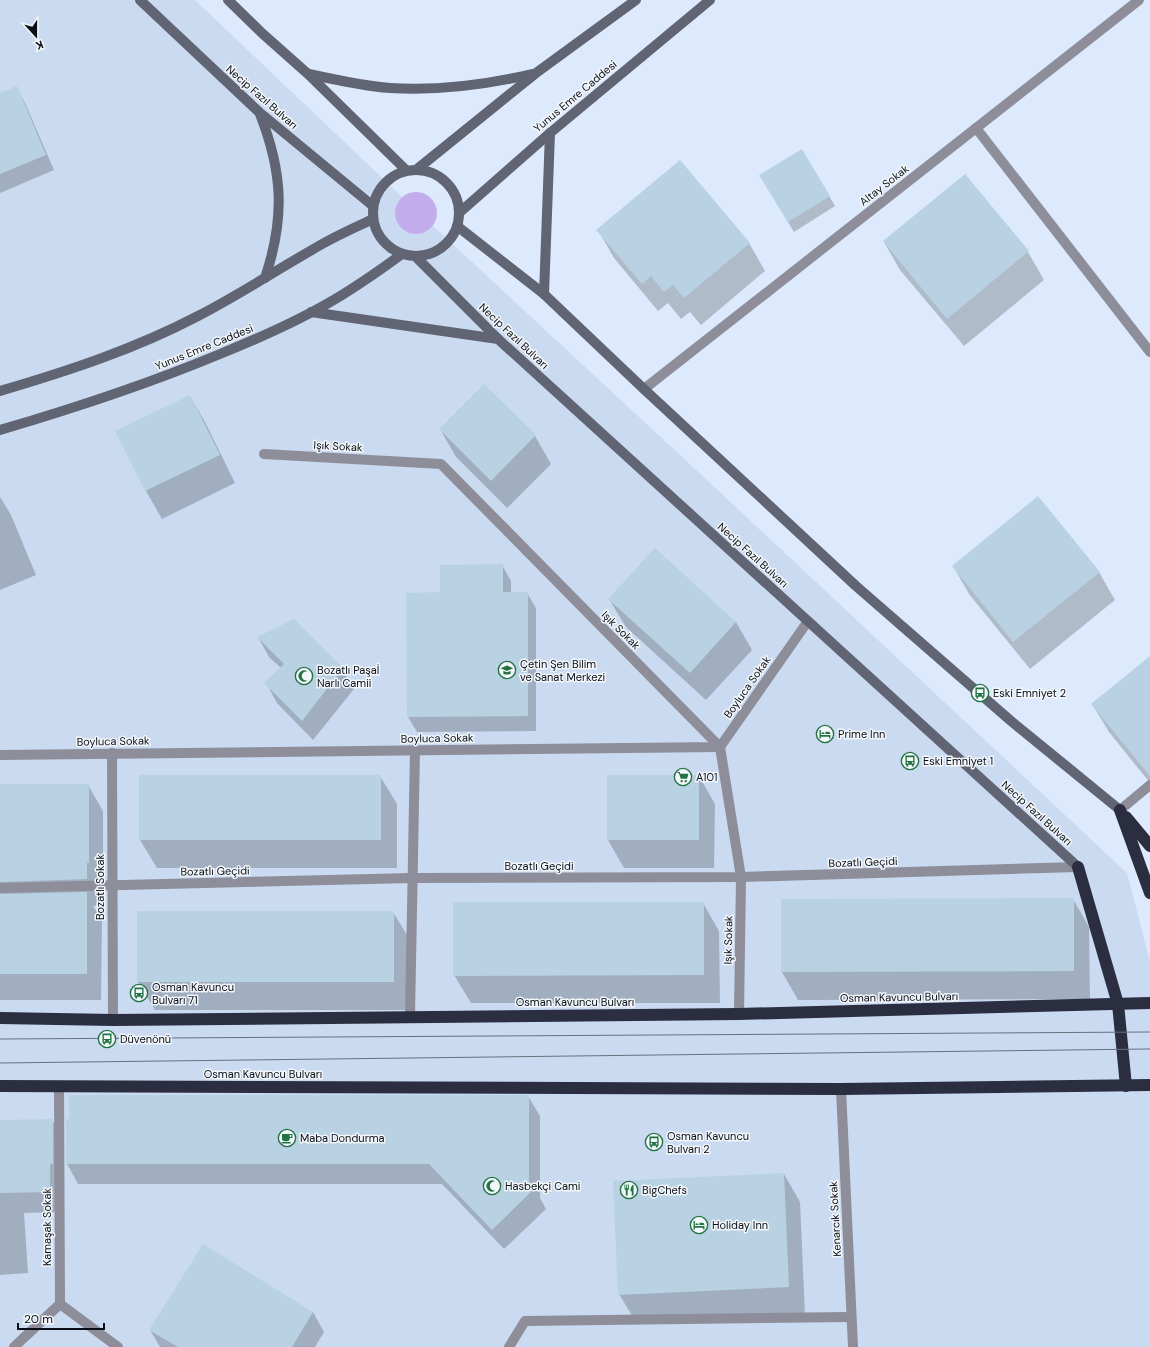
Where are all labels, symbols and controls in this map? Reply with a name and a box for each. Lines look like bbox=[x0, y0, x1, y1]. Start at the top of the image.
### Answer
north arrow bbox=[16, 16, 56, 56]
text: K bbox=[34, 38, 45, 53]
street label: Yunus Emre Caddesi bbox=[530, 57, 620, 135]
street label: Necip Fazıl Bulvarı bbox=[223, 62, 301, 132]
street label: Altay Sokak bbox=[856, 161, 912, 209]
street label: Necip Fazıl Bulvarı bbox=[476, 300, 552, 372]
street label: Yunus Emre Caddesi bbox=[153, 321, 255, 373]
street label: Işık Sokak bbox=[313, 438, 363, 454]
street label: Necip Fazıl Bulvarı bbox=[715, 520, 791, 590]
street label: Işık Sokak bbox=[599, 608, 644, 653]
street label: Boyluca Sokak bbox=[720, 653, 774, 721]
place label: Çetin Şen Bilim ve Sanat Merkezi bbox=[520, 657, 605, 684]
school or university icon: Çetin Şen Bilim ve Sanat Merkezi bbox=[497, 660, 517, 680]
place label: Bozatlı Paşaİ Narlı Camii bbox=[317, 663, 379, 690]
mosque icon: Bozatlı Paşaİ Narlı Camii bbox=[294, 666, 314, 686]
bus stop icon: Eski Emniyet 2 bbox=[970, 683, 990, 703]
place label: Eski Emniyet 2 bbox=[993, 686, 1066, 700]
hotel icon: Prime Inn bbox=[815, 724, 835, 744]
place label: Prime Inn bbox=[838, 727, 885, 741]
street label: Boyluca Sokak bbox=[401, 730, 474, 746]
street label: Boyluca Sokak bbox=[77, 733, 150, 749]
bus stop icon: Eski Emniyet 1 bbox=[900, 751, 920, 771]
place label: Eski Emniyet 1 bbox=[923, 754, 993, 768]
supermarket icon: A101 bbox=[673, 767, 693, 787]
place label: A101 bbox=[696, 770, 717, 784]
street label: Necip Fazıl Bulvarı bbox=[999, 778, 1075, 848]
street label: Bozatlı Sokak bbox=[93, 854, 107, 920]
street label: Bozatlı Geçidi bbox=[828, 854, 898, 870]
street label: Bozatlı Geçidi bbox=[504, 859, 574, 873]
street label: Bozatlı Geçidi bbox=[180, 863, 250, 879]
street label: Işık Sokak bbox=[721, 915, 735, 965]
place label: Osman Kavuncu Bulvarı 71 bbox=[152, 980, 234, 1007]
bus stop icon: Osman Kavuncu Bulvarı 71 bbox=[129, 983, 149, 1003]
street label: Osman Kavuncu Bulvarı bbox=[840, 989, 958, 1005]
street label: Osman Kavuncu Bulvarı bbox=[516, 995, 634, 1009]
bus stop icon: Düvenönü bbox=[97, 1029, 117, 1049]
place label: Düvenönü bbox=[120, 1032, 171, 1046]
street label: Osman Kavuncu Bulvarı bbox=[204, 1067, 322, 1081]
cafe icon: Maba Dondurma bbox=[277, 1128, 297, 1148]
place label: Osman Kavuncu Bulvarı 2 bbox=[667, 1129, 749, 1156]
place label: Maba Dondurma bbox=[300, 1131, 385, 1145]
bus stop icon: Osman Kavuncu Bulvarı 2 bbox=[644, 1132, 664, 1152]
mosque icon: Hasbekçi Cami bbox=[482, 1176, 502, 1196]
place label: Hasbekçi Cami bbox=[505, 1179, 580, 1193]
restaurant icon: BigChefs bbox=[619, 1180, 639, 1200]
street label: Kenarcık Sokak bbox=[826, 1180, 844, 1257]
place label: BigChefs bbox=[642, 1183, 687, 1197]
street label: Kamaşak Sokak bbox=[40, 1188, 54, 1266]
hotel icon: Holiday Inn bbox=[689, 1215, 709, 1235]
place label: Holiday Inn bbox=[712, 1218, 768, 1232]
scale bar bbox=[18, 1305, 104, 1331]
text: 20 m bbox=[24, 1311, 53, 1327]

